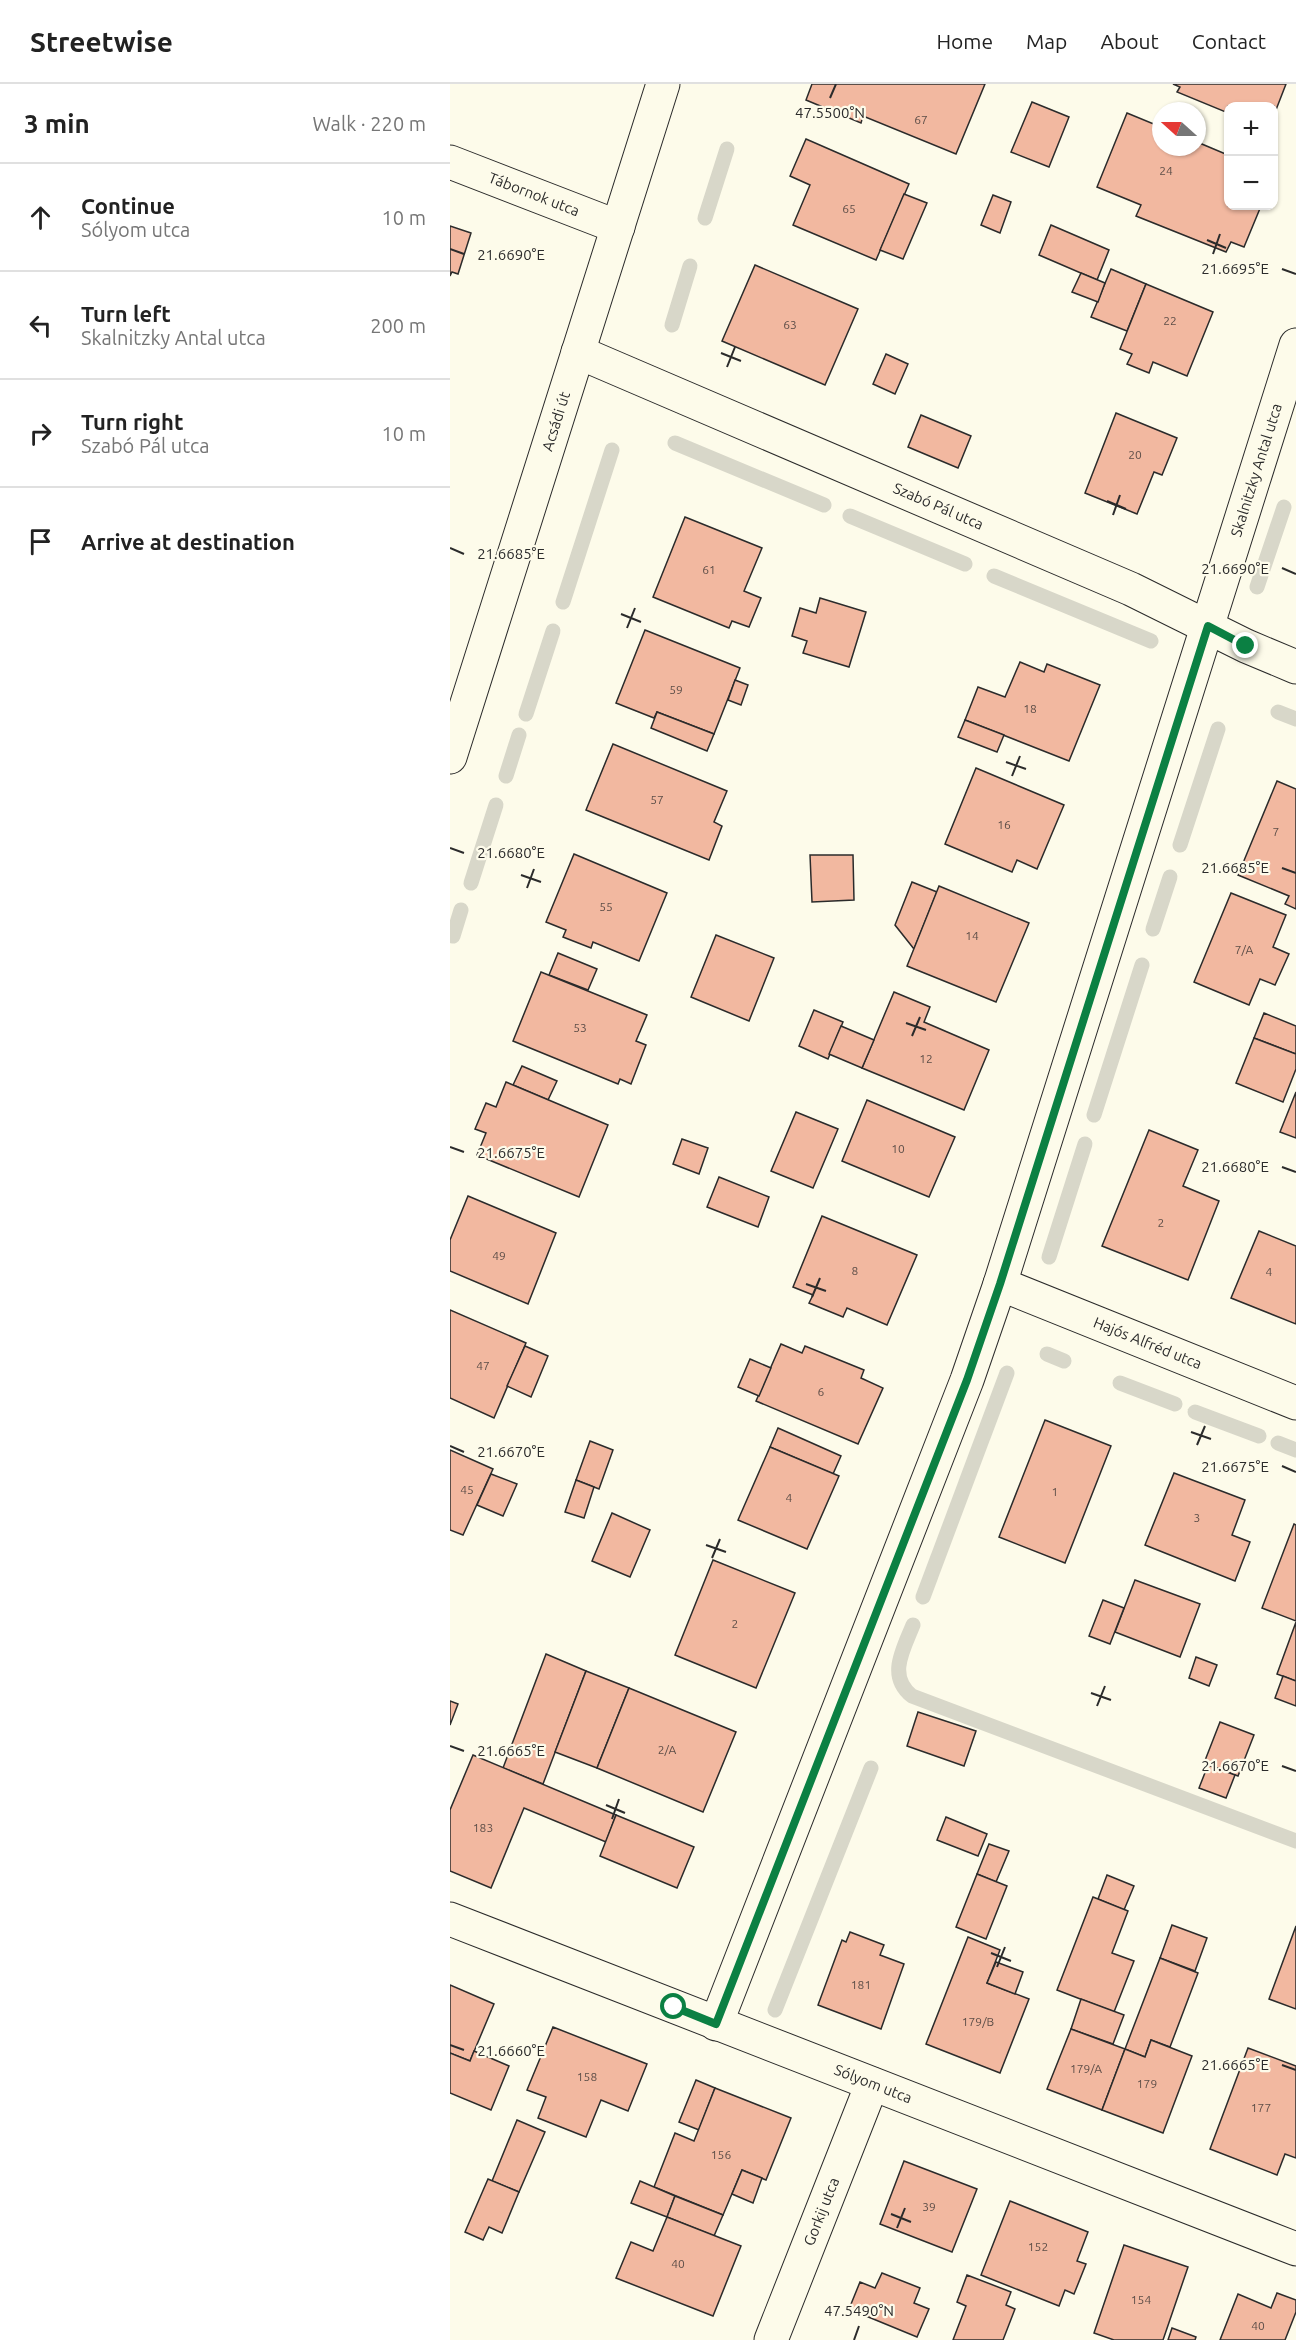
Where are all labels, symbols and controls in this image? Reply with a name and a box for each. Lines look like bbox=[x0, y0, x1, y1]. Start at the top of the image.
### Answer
text: Streetwise bbox=[30, 26, 173, 57]
text: Home bbox=[936, 29, 993, 53]
text: Map bbox=[1026, 29, 1067, 53]
text: About bbox=[1100, 29, 1159, 53]
text: Contact bbox=[1192, 29, 1266, 53]
north arrow bbox=[1152, 102, 1206, 156]
map controls bbox=[1224, 102, 1278, 210]
button: + bbox=[1224, 102, 1278, 156]
text: 47.5500°N bbox=[795, 104, 865, 121]
text: 3 min bbox=[24, 109, 90, 138]
text: Walk · 220 m bbox=[313, 112, 426, 135]
house number: 67 bbox=[914, 113, 928, 126]
button: − bbox=[1224, 156, 1278, 210]
house number: 24 bbox=[1159, 164, 1173, 177]
street label: Tábornok utca bbox=[486, 169, 582, 219]
text: Continue bbox=[81, 193, 175, 218]
icon: ahead bbox=[24, 201, 57, 234]
house number: 65 bbox=[842, 202, 856, 215]
text: 10 m bbox=[382, 206, 426, 229]
text: Sólyom utca bbox=[81, 218, 190, 241]
text: 21.6690°E bbox=[477, 246, 545, 263]
text: 21.6695°E bbox=[1201, 260, 1269, 277]
text: Turn left bbox=[81, 301, 171, 326]
icon: left bbox=[24, 309, 57, 342]
text: 200 m bbox=[370, 314, 426, 337]
house number: 22 bbox=[1163, 314, 1177, 327]
house number: 63 bbox=[783, 318, 797, 331]
text: Skalnitzky Antal utca bbox=[81, 326, 266, 349]
street label: Acsádi út bbox=[538, 389, 573, 453]
street label: Skalnitzky Antal utca bbox=[1227, 401, 1285, 539]
text: Turn right bbox=[81, 409, 183, 434]
icon: right bbox=[24, 417, 57, 450]
text: 10 m bbox=[382, 422, 426, 445]
text: Szabó Pál utca bbox=[81, 434, 210, 457]
house number: 20 bbox=[1128, 448, 1142, 461]
street label: Szabó Pál utca bbox=[891, 479, 986, 533]
icon: arrive bbox=[24, 525, 57, 558]
text: Arrive at destination bbox=[81, 529, 295, 554]
text: 21.6685°E bbox=[477, 545, 545, 562]
text: 21.6690°E bbox=[1201, 560, 1269, 577]
house number: 61 bbox=[702, 563, 716, 576]
route end bbox=[1232, 632, 1258, 658]
house number: 59 bbox=[669, 683, 683, 696]
house number: 18 bbox=[1023, 702, 1037, 715]
house number: 57 bbox=[650, 793, 664, 806]
house number: 16 bbox=[997, 818, 1011, 831]
house number: 7 bbox=[1273, 825, 1279, 838]
text: 21.6680°E bbox=[477, 844, 545, 861]
text: 21.6685°E bbox=[1201, 859, 1269, 876]
house number: 55 bbox=[599, 900, 613, 913]
house number: 14 bbox=[965, 929, 979, 942]
house number: 7/A bbox=[1235, 943, 1253, 956]
house number: 53 bbox=[573, 1021, 587, 1034]
house number: 12 bbox=[919, 1052, 933, 1065]
house number: 10 bbox=[891, 1142, 905, 1155]
text: 21.6675°E bbox=[477, 1144, 545, 1161]
text: 21.6680°E bbox=[1201, 1158, 1269, 1175]
house number: 2 bbox=[1158, 1216, 1164, 1229]
house number: 49 bbox=[492, 1249, 506, 1262]
house number: 8 bbox=[852, 1264, 859, 1277]
house number: 4 bbox=[1266, 1265, 1273, 1278]
street label: Hajós Alfréd utca bbox=[1091, 1313, 1204, 1372]
house number: 47 bbox=[476, 1359, 490, 1372]
house number: 6 bbox=[818, 1385, 825, 1398]
text: 21.6670°E bbox=[477, 1443, 545, 1460]
text: 21.6675°E bbox=[1201, 1458, 1269, 1475]
house number: 45 bbox=[460, 1483, 474, 1496]
house number: 1 bbox=[1052, 1485, 1058, 1498]
house number: 4 bbox=[786, 1491, 793, 1504]
house number: 3 bbox=[1194, 1511, 1200, 1524]
house number: 2 bbox=[732, 1617, 738, 1630]
text: 21.6665°E bbox=[477, 1742, 545, 1759]
house number: 2/A bbox=[658, 1743, 676, 1756]
text: 21.6670°E bbox=[1201, 1757, 1269, 1774]
house number: 183 bbox=[473, 1821, 493, 1834]
house number: 181 bbox=[851, 1978, 871, 1991]
route start bbox=[660, 1993, 686, 2019]
house number: 179/B bbox=[962, 2015, 994, 2028]
text: 21.6660°E bbox=[477, 2042, 545, 2059]
text: 21.6665°E bbox=[1201, 2056, 1269, 2073]
street label: Sólyom utca bbox=[832, 2061, 914, 2106]
house number: 179/A bbox=[1070, 2062, 1102, 2075]
house number: 158 bbox=[577, 2070, 597, 2083]
house number: 179 bbox=[1137, 2077, 1157, 2090]
house number: 177 bbox=[1251, 2101, 1271, 2114]
house number: 156 bbox=[711, 2148, 731, 2161]
street label: Gorkij utca bbox=[800, 2175, 842, 2248]
house number: 39 bbox=[922, 2200, 936, 2213]
house number: 152 bbox=[1028, 2240, 1048, 2253]
house number: 40 bbox=[671, 2257, 685, 2270]
house number: 154 bbox=[1131, 2293, 1151, 2306]
text: 47.5490°N bbox=[824, 2302, 894, 2319]
house number: 40 bbox=[1251, 2319, 1265, 2332]

